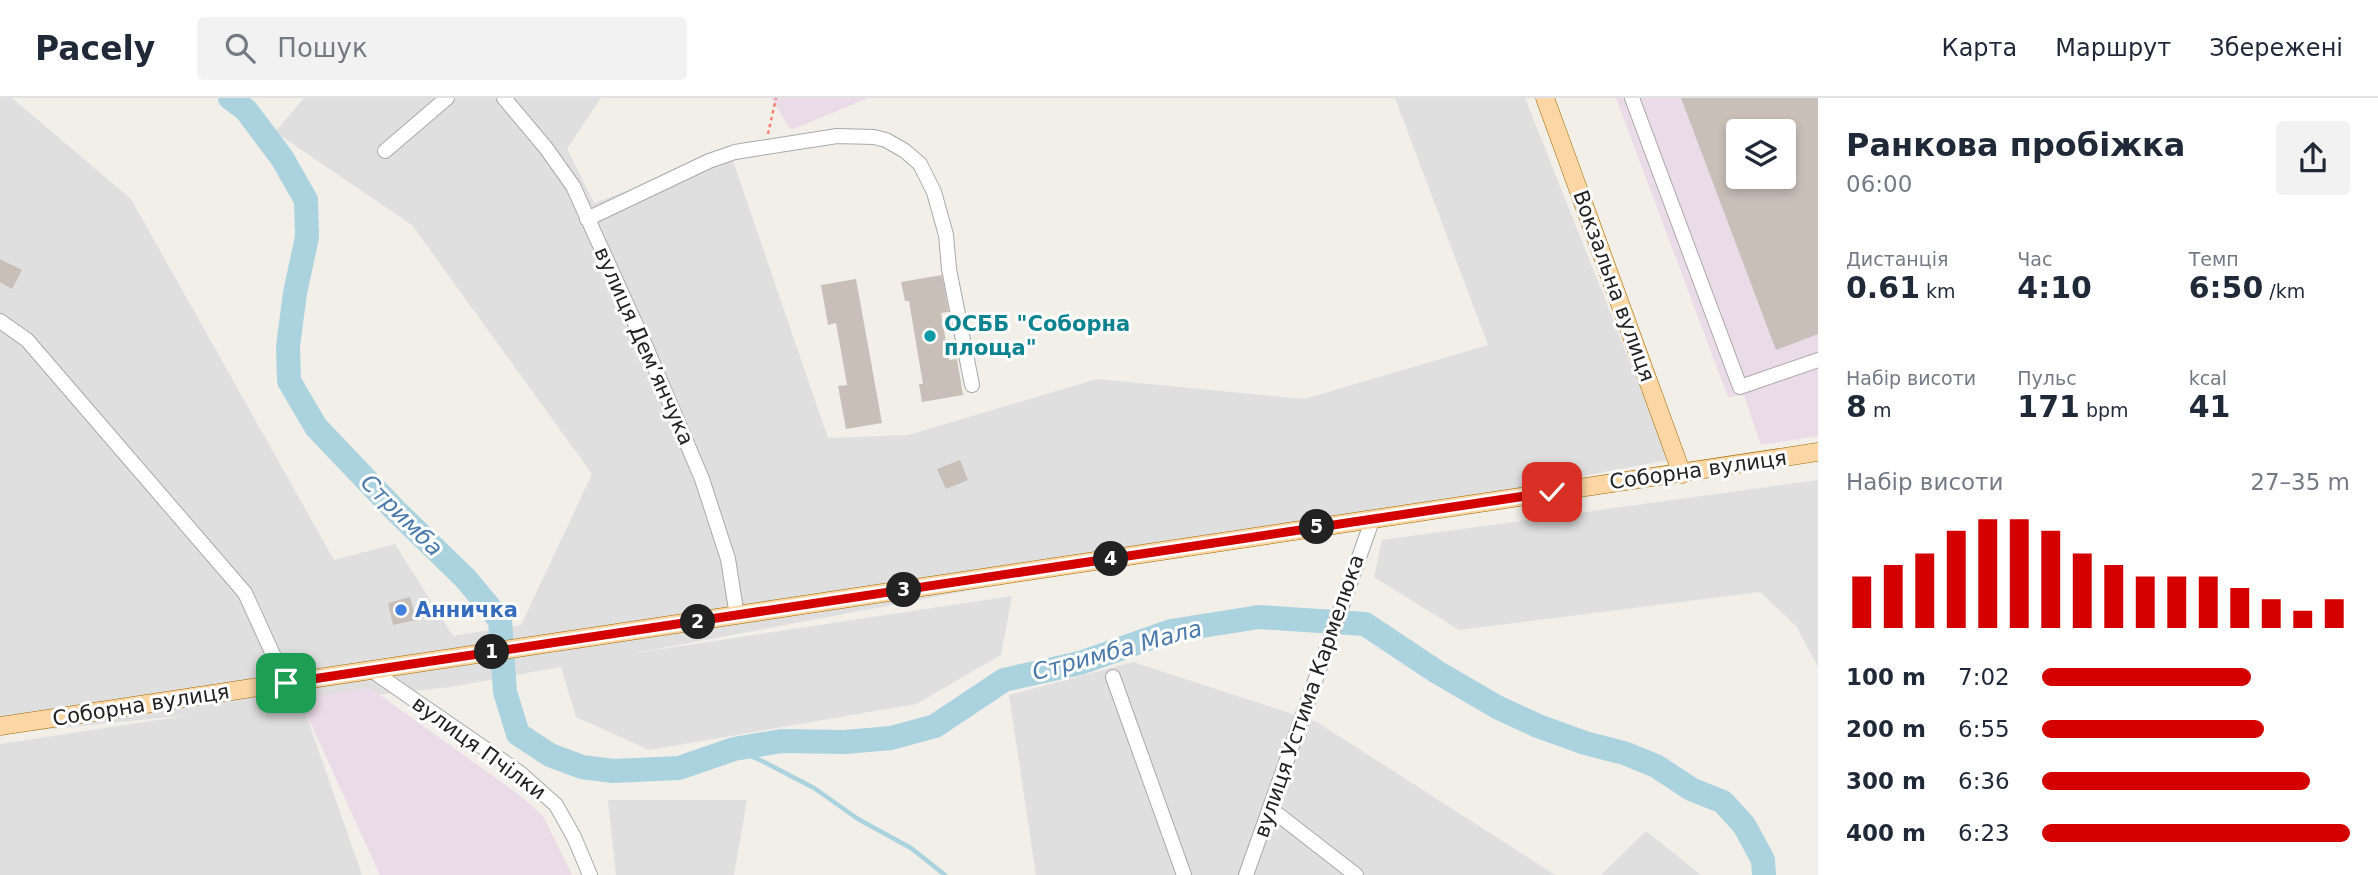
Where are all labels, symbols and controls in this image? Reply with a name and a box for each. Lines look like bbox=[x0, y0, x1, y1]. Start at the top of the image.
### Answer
search box bbox=[197, 17, 687, 80]
text: Pacely bbox=[35, 29, 155, 68]
icon: search bbox=[221, 29, 259, 67]
text: Пошук bbox=[277, 33, 368, 63]
text: Карта bbox=[1942, 34, 2017, 62]
text: Маршрут bbox=[2055, 34, 2171, 62]
text: Збережені bbox=[2209, 34, 2343, 62]
map controls bbox=[1726, 119, 1796, 189]
button: layers bbox=[1726, 119, 1796, 189]
button: share bbox=[2276, 121, 2350, 195]
text: Ранкова пробіжка bbox=[1846, 126, 2185, 164]
text: 06:00 bbox=[1846, 171, 1912, 197]
street label: Вокзальна вулиця bbox=[1568, 187, 1660, 385]
street label: вулиця Демʼянчука bbox=[590, 243, 698, 449]
text: Дистанція bbox=[1846, 248, 1948, 270]
text: Час bbox=[2017, 248, 2052, 270]
text: Темп bbox=[2189, 248, 2239, 270]
text: 0.61 bbox=[1846, 270, 1920, 305]
text: 4:10 bbox=[2017, 270, 2092, 305]
text: 6:50 bbox=[2189, 270, 2263, 305]
text: km bbox=[1920, 280, 1956, 302]
text: /km bbox=[2263, 280, 2305, 302]
place label: ОСББ "Соборна площа" bbox=[944, 312, 1130, 360]
marker: ОСББ "Соборна площа" bbox=[922, 328, 938, 344]
text: Набір висоти bbox=[1846, 367, 1976, 389]
text: Пульс bbox=[2017, 367, 2077, 389]
text: kcal bbox=[2189, 367, 2227, 389]
text: 8 bbox=[1846, 389, 1867, 424]
text: 171 bbox=[2017, 389, 2080, 424]
text: 41 bbox=[2189, 389, 2230, 424]
text: m bbox=[1867, 399, 1891, 421]
text: bpm bbox=[2080, 399, 2129, 421]
street label: Соборна вулиця bbox=[1608, 446, 1788, 494]
pin bbox=[1522, 462, 1582, 522]
water label: Стримба bbox=[356, 469, 448, 561]
text: Набір висоти bbox=[1846, 469, 2003, 495]
text: 27–35 m bbox=[2250, 469, 2350, 495]
icon: check bbox=[1533, 473, 1571, 511]
pin: 5 bbox=[1300, 510, 1334, 544]
text: 5 bbox=[1310, 515, 1323, 537]
pin: 4 bbox=[1094, 542, 1128, 576]
text: 4 bbox=[1104, 547, 1117, 569]
street label: вулиця Устима Кармелюка bbox=[1249, 551, 1369, 841]
pin: 3 bbox=[886, 573, 922, 608]
text: 3 bbox=[897, 578, 910, 600]
place label: Анничка bbox=[415, 598, 518, 622]
marker: Анничка bbox=[393, 602, 409, 618]
pin: 2 bbox=[680, 604, 716, 640]
text: 2 bbox=[691, 610, 704, 632]
water label: Стримба Мала bbox=[1029, 615, 1205, 685]
pin: 1 bbox=[475, 634, 510, 670]
text: 1 bbox=[485, 640, 498, 662]
pin bbox=[256, 653, 316, 713]
icon: arrive bbox=[267, 664, 305, 702]
text: 100 m bbox=[1846, 664, 1926, 690]
text: 7:02 bbox=[1958, 664, 2010, 690]
street label: Соборна вулиця bbox=[51, 679, 231, 731]
street label: вулиця Пчілки bbox=[408, 691, 550, 805]
text: 200 m bbox=[1846, 716, 1926, 742]
text: 6:55 bbox=[1958, 716, 2010, 742]
text: 300 m bbox=[1846, 768, 1926, 794]
text: 6:36 bbox=[1958, 768, 2010, 794]
text: 400 m bbox=[1846, 820, 1926, 846]
text: 6:23 bbox=[1958, 820, 2010, 846]

